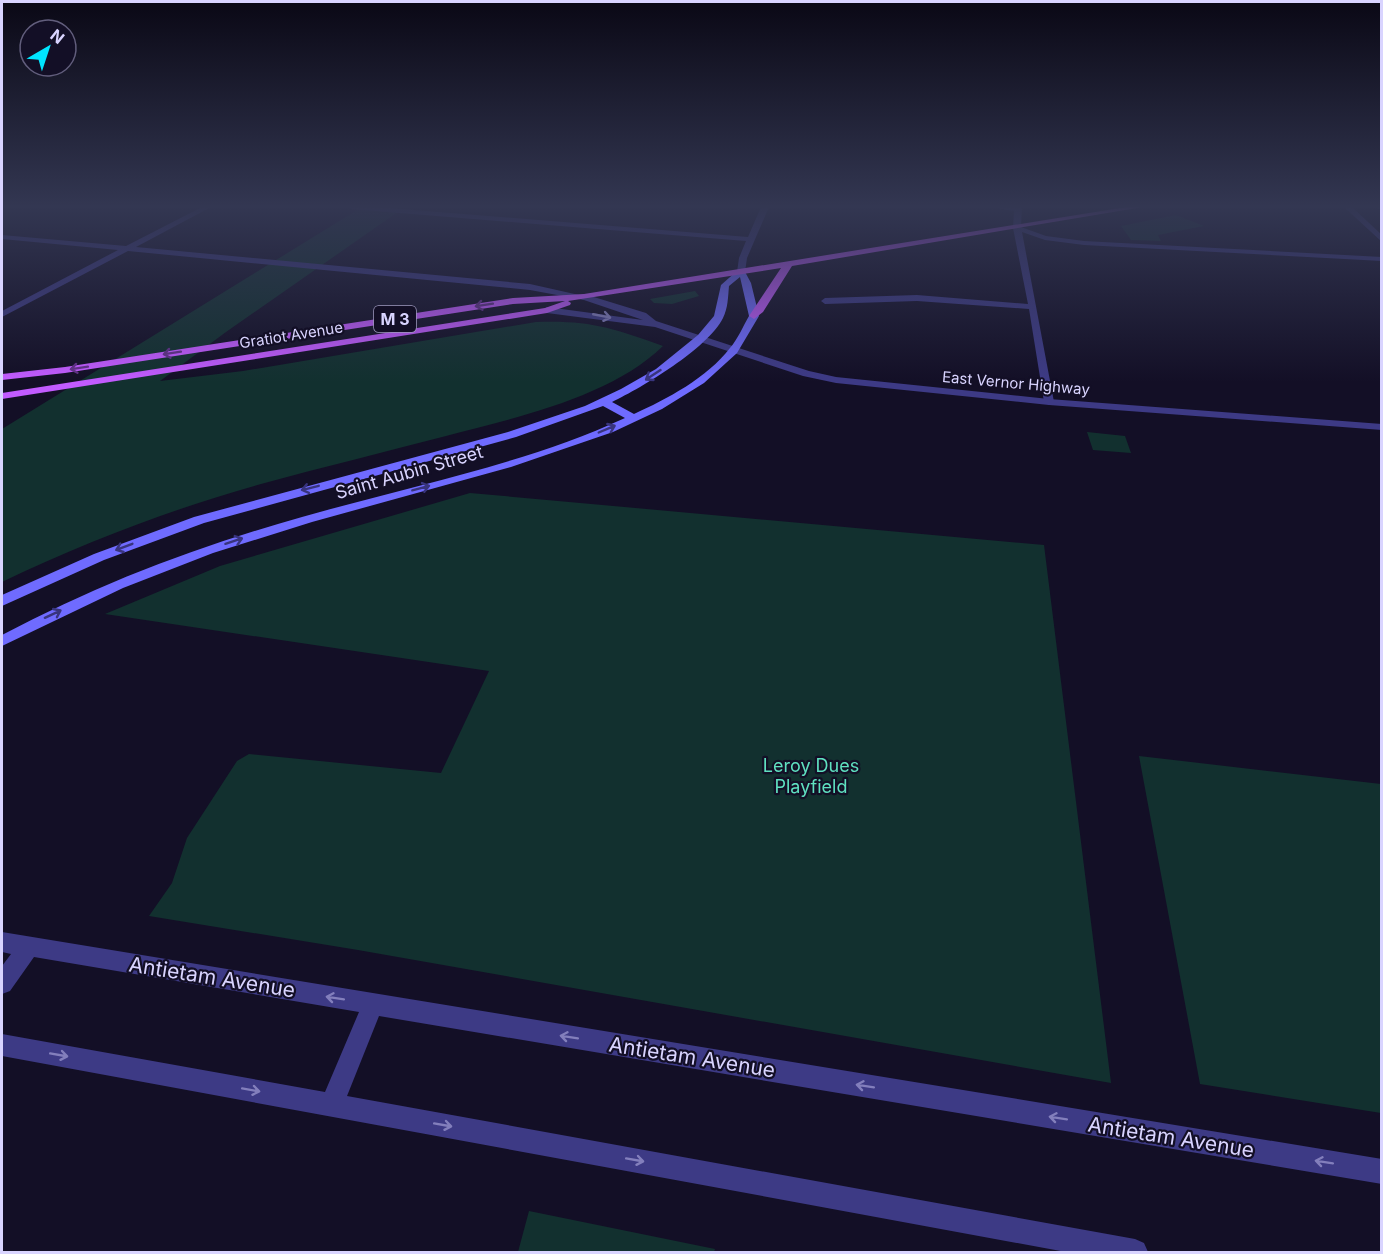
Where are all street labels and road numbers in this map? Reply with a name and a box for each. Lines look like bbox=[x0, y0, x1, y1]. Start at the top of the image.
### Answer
road number: M 3 bbox=[374, 306, 416, 332]
street label: Gratiot Avenue bbox=[238, 317, 344, 353]
street label: East Vernor Highway bbox=[941, 367, 1091, 399]
street label: Saint Aubin Street bbox=[333, 441, 485, 503]
street label: Antietam Avenue bbox=[127, 952, 297, 1002]
street label: Antietam Avenue bbox=[607, 1032, 777, 1082]
street label: Antietam Avenue bbox=[1086, 1112, 1256, 1162]

